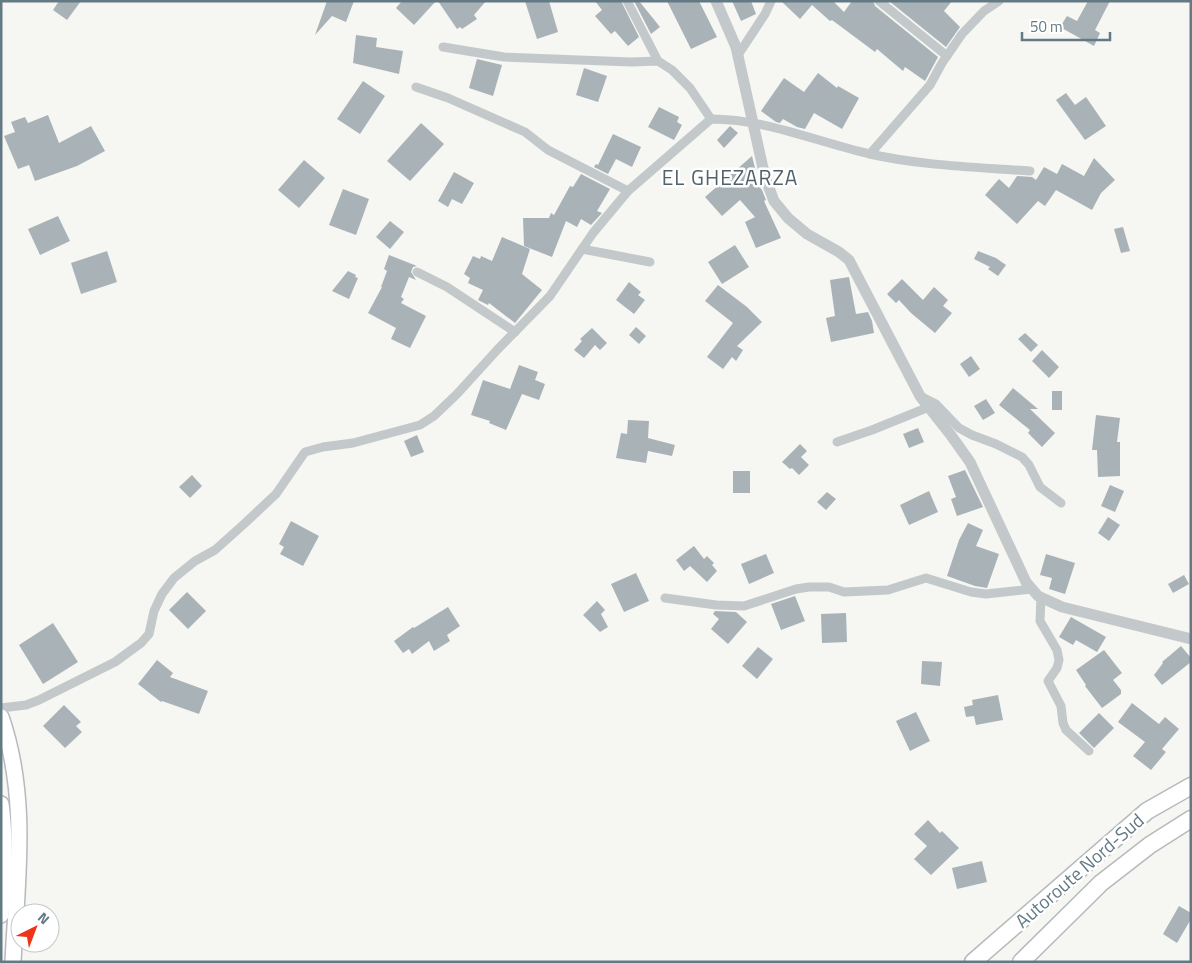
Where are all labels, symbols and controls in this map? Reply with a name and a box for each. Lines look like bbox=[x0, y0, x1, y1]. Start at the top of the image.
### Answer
scale bar bbox=[1022, 10, 1110, 42]
text: 50 m bbox=[1030, 15, 1063, 38]
district label: EL GHEZARZA bbox=[662, 161, 798, 193]
street label: Autoroute Nord-Sud bbox=[1008, 806, 1150, 934]
north arrow bbox=[10, 903, 60, 953]
text: N bbox=[33, 907, 55, 929]

